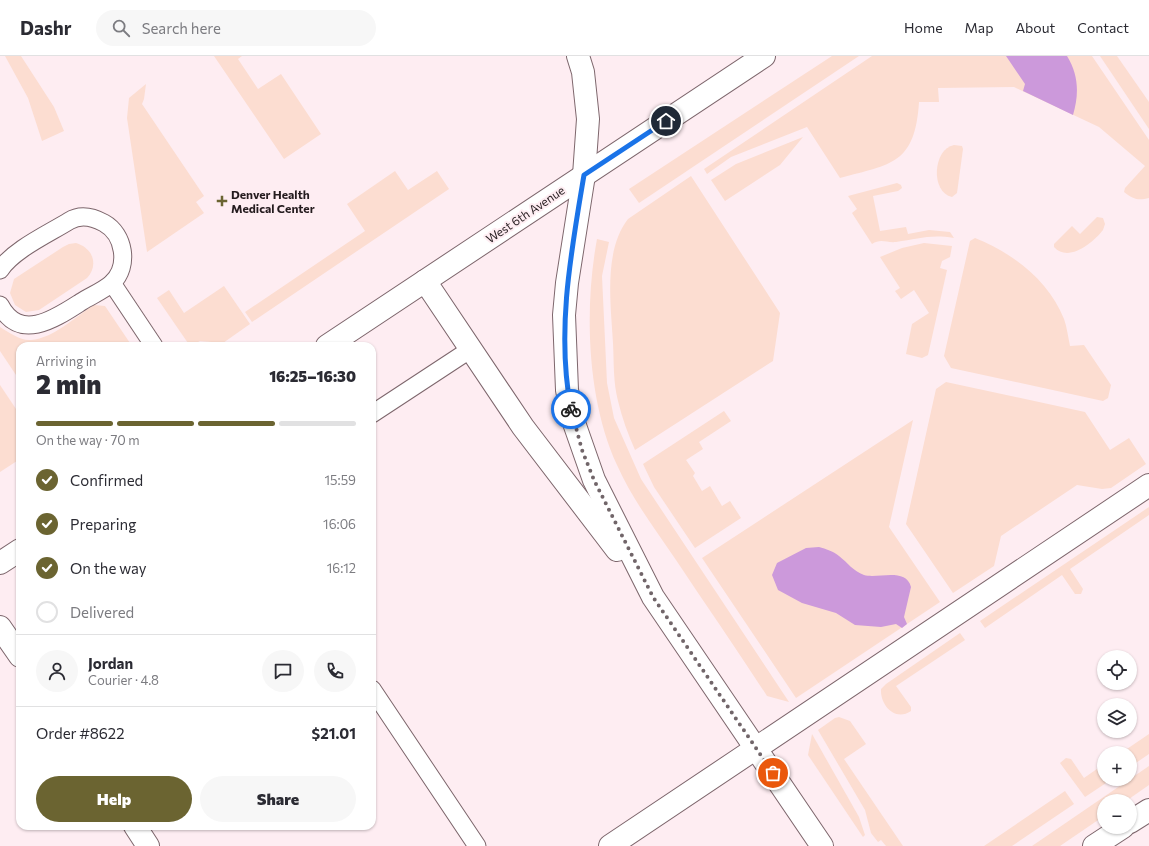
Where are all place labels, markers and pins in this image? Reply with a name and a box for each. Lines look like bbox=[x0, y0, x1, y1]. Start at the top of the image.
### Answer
pin bbox=[649, 104, 683, 138]
place label: Denver Health Medical Center bbox=[231, 187, 315, 215]
marker: Denver Health Medical Center bbox=[216, 195, 228, 207]
pin bbox=[756, 756, 790, 790]

